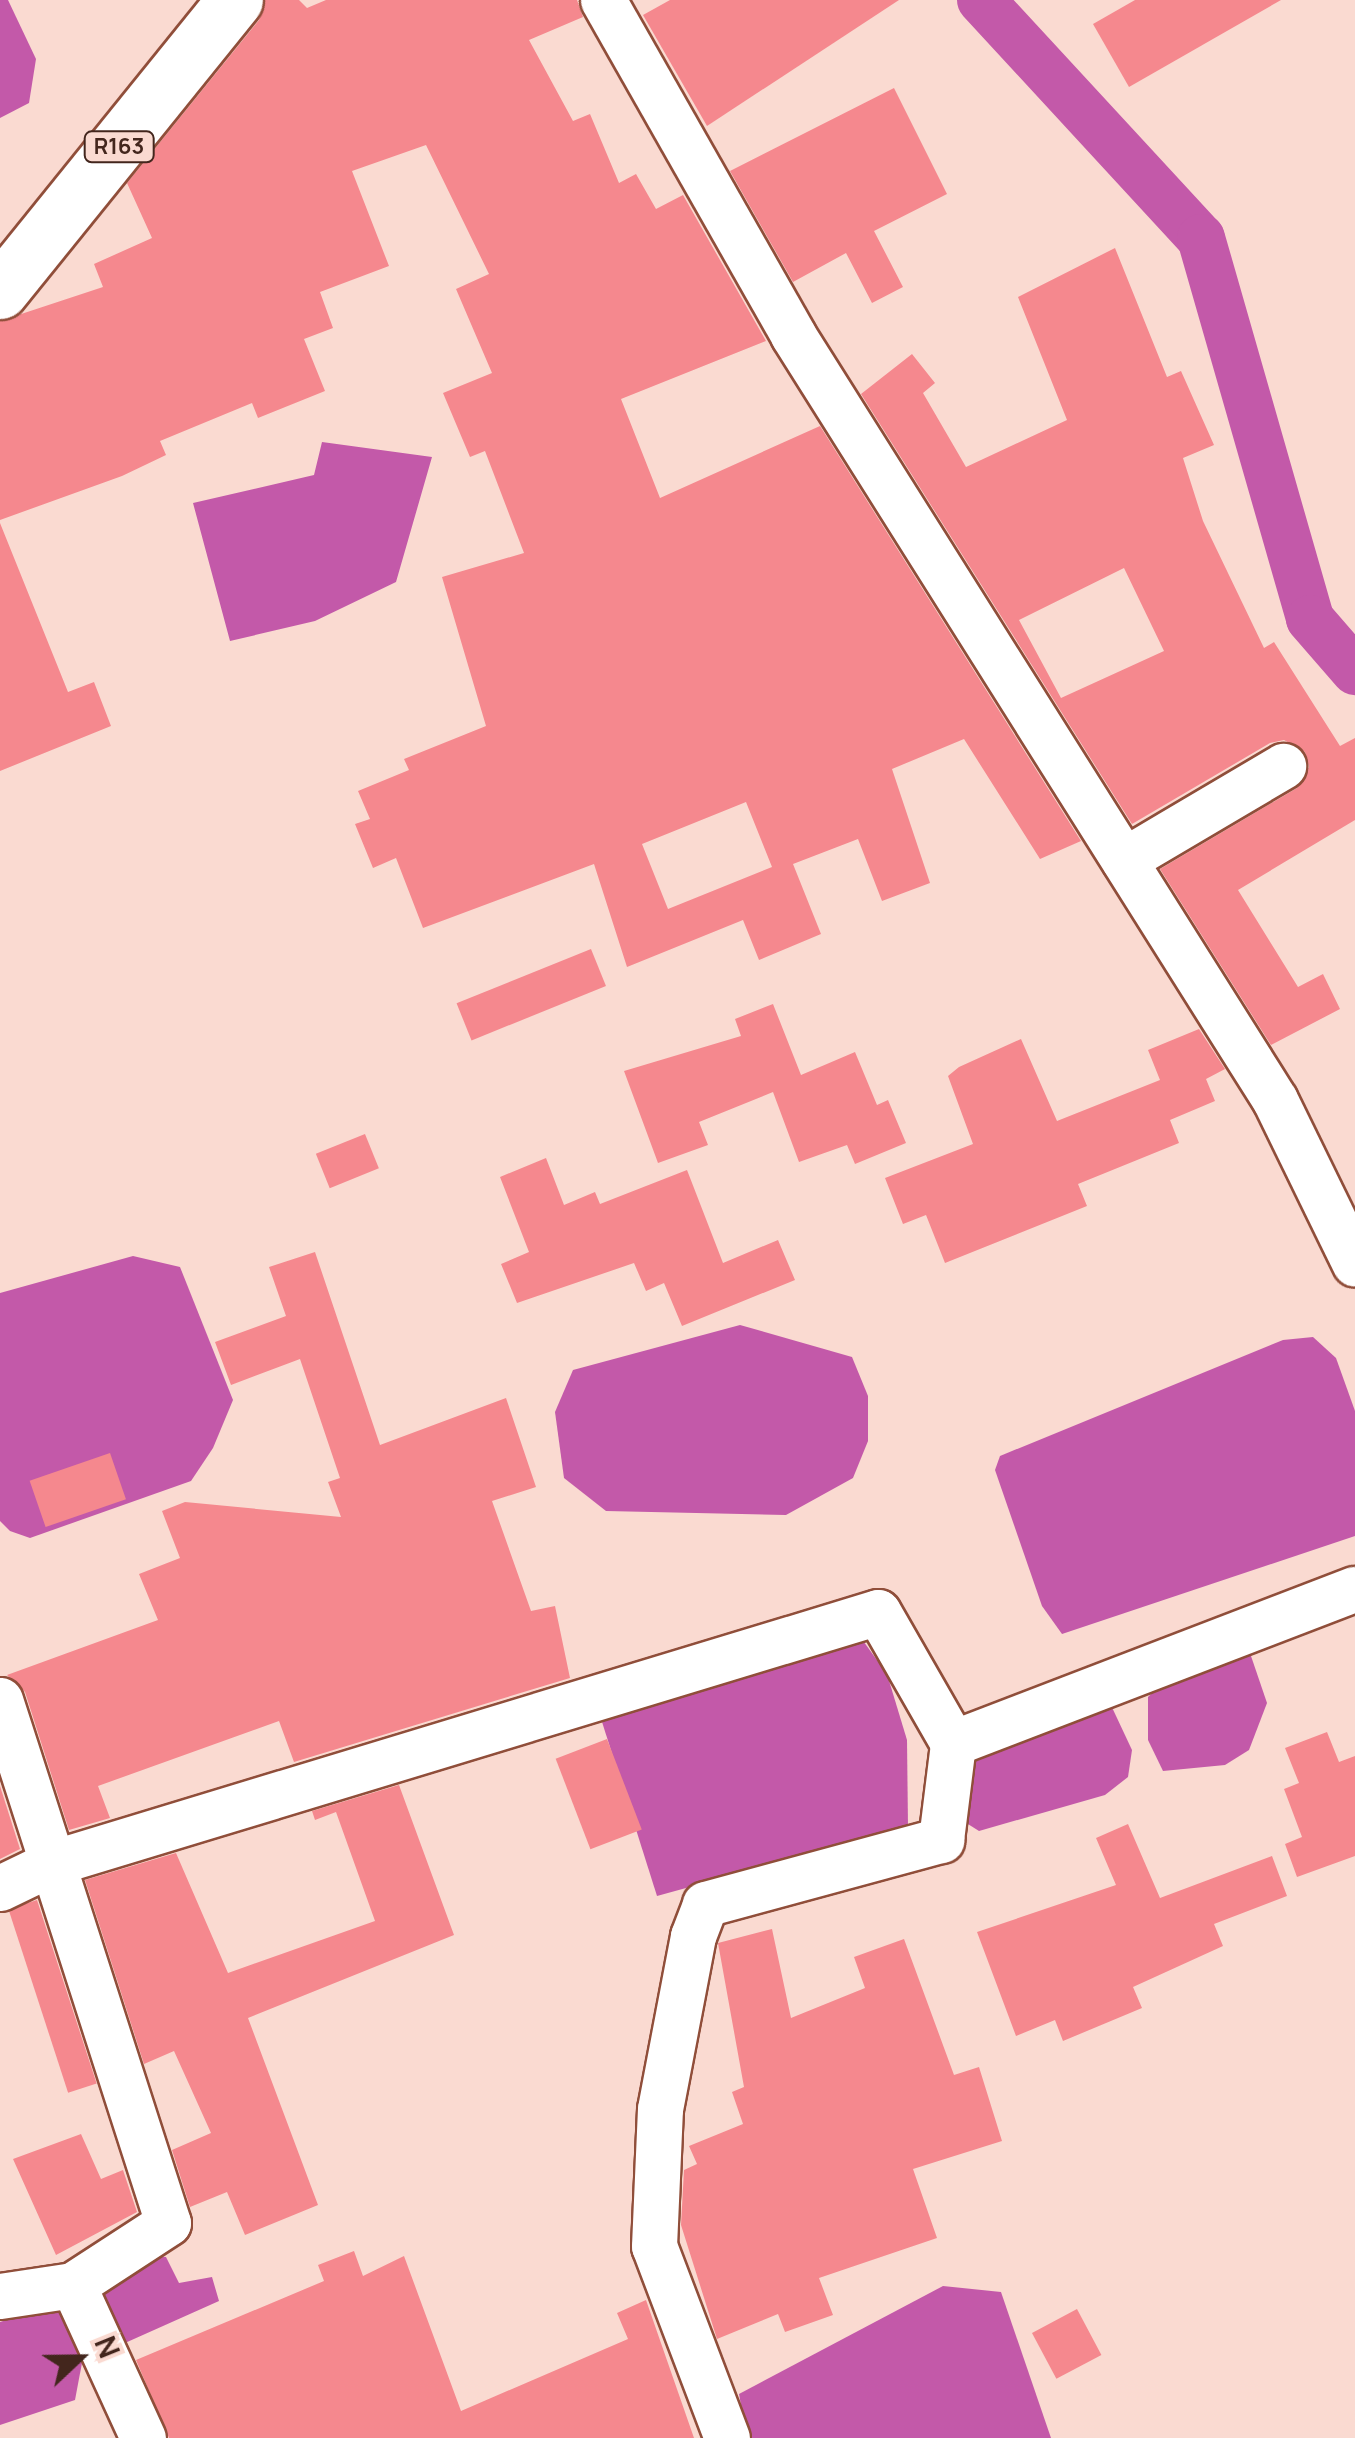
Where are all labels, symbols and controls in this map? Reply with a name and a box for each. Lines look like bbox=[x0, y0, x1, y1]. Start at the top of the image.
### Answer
road number: R163 bbox=[82, 130, 156, 164]
north arrow bbox=[30, 2308, 130, 2408]
text: N bbox=[86, 2330, 129, 2363]

